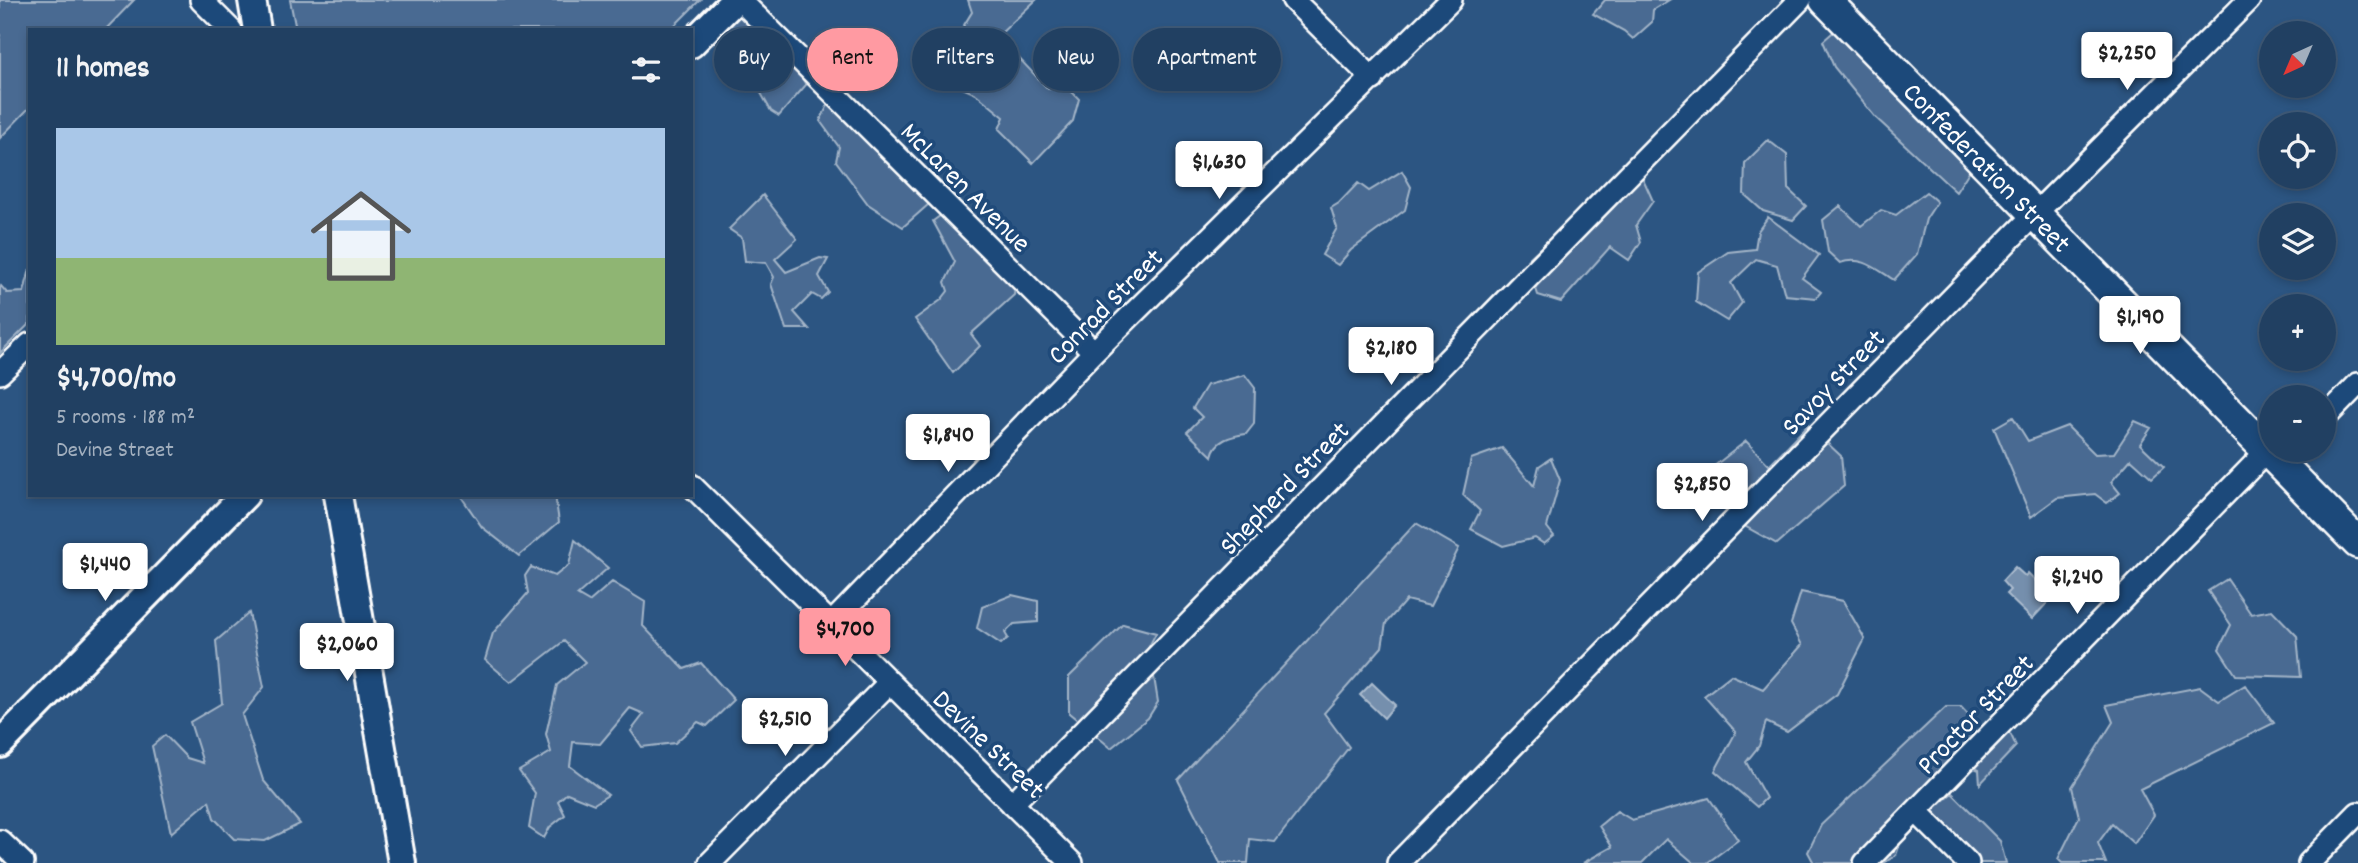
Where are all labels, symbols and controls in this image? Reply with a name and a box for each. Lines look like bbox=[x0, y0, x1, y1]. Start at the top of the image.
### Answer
north arrow bbox=[2259, 21, 2336, 98]
map controls bbox=[2259, 21, 2336, 462]
chip: Buy bbox=[714, 28, 793, 91]
chip: Rent bbox=[807, 28, 898, 91]
chip: Filters bbox=[912, 28, 1019, 91]
chip: New bbox=[1033, 28, 1119, 91]
chip: Apartment bbox=[1133, 28, 1281, 91]
pin: $2,250 bbox=[2070, 32, 2184, 92]
text: $2,250 bbox=[2097, 38, 2157, 71]
text: 11 homes bbox=[56, 49, 150, 92]
icon: filters bbox=[627, 51, 665, 89]
street label: Confederation Street bbox=[1891, 75, 2078, 264]
button: locate bbox=[2259, 112, 2336, 189]
street label: McLaren Avenue bbox=[889, 115, 1038, 264]
pin: $1,630 bbox=[1162, 142, 1276, 201]
text: $1,630 bbox=[1191, 147, 1247, 180]
icon: home bbox=[298, 173, 424, 299]
button: layers bbox=[2259, 203, 2336, 280]
street label: Conrad Street bbox=[1040, 241, 1175, 376]
button: + bbox=[2259, 294, 2336, 371]
pin: $1,190 bbox=[2083, 296, 2197, 356]
text: $1,190 bbox=[2115, 302, 2165, 335]
street label: Savoy Street bbox=[1774, 322, 1897, 447]
pin: $2,180 bbox=[1334, 328, 1448, 387]
text: $2,180 bbox=[1365, 333, 1417, 366]
text: $4,700/mo bbox=[56, 359, 176, 402]
button: − bbox=[2259, 385, 2336, 462]
text: 5 rooms · 188 m² bbox=[56, 402, 195, 435]
pin: $1,840 bbox=[891, 414, 1005, 474]
street label: Shepherd Street bbox=[1212, 414, 1361, 567]
text: $1,840 bbox=[922, 420, 974, 453]
text: Devine Street bbox=[56, 435, 174, 468]
pin: $2,850 bbox=[1645, 463, 1759, 523]
text: $2,850 bbox=[1673, 469, 1731, 502]
pin: $1,440 bbox=[48, 544, 162, 603]
text: $1,440 bbox=[79, 549, 131, 582]
pin: $1,240 bbox=[2020, 556, 2134, 616]
text: $1,240 bbox=[2050, 562, 2104, 595]
pin: $4,700 bbox=[788, 608, 902, 668]
text: $4,700 bbox=[815, 614, 875, 647]
pin: $2,060 bbox=[290, 624, 404, 683]
text: $2,060 bbox=[316, 629, 378, 662]
street label: Proctor Street bbox=[1910, 647, 2046, 786]
street label: Devine Street bbox=[921, 682, 1052, 811]
pin: $2,510 bbox=[728, 698, 842, 758]
text: $2,510 bbox=[758, 704, 812, 737]

